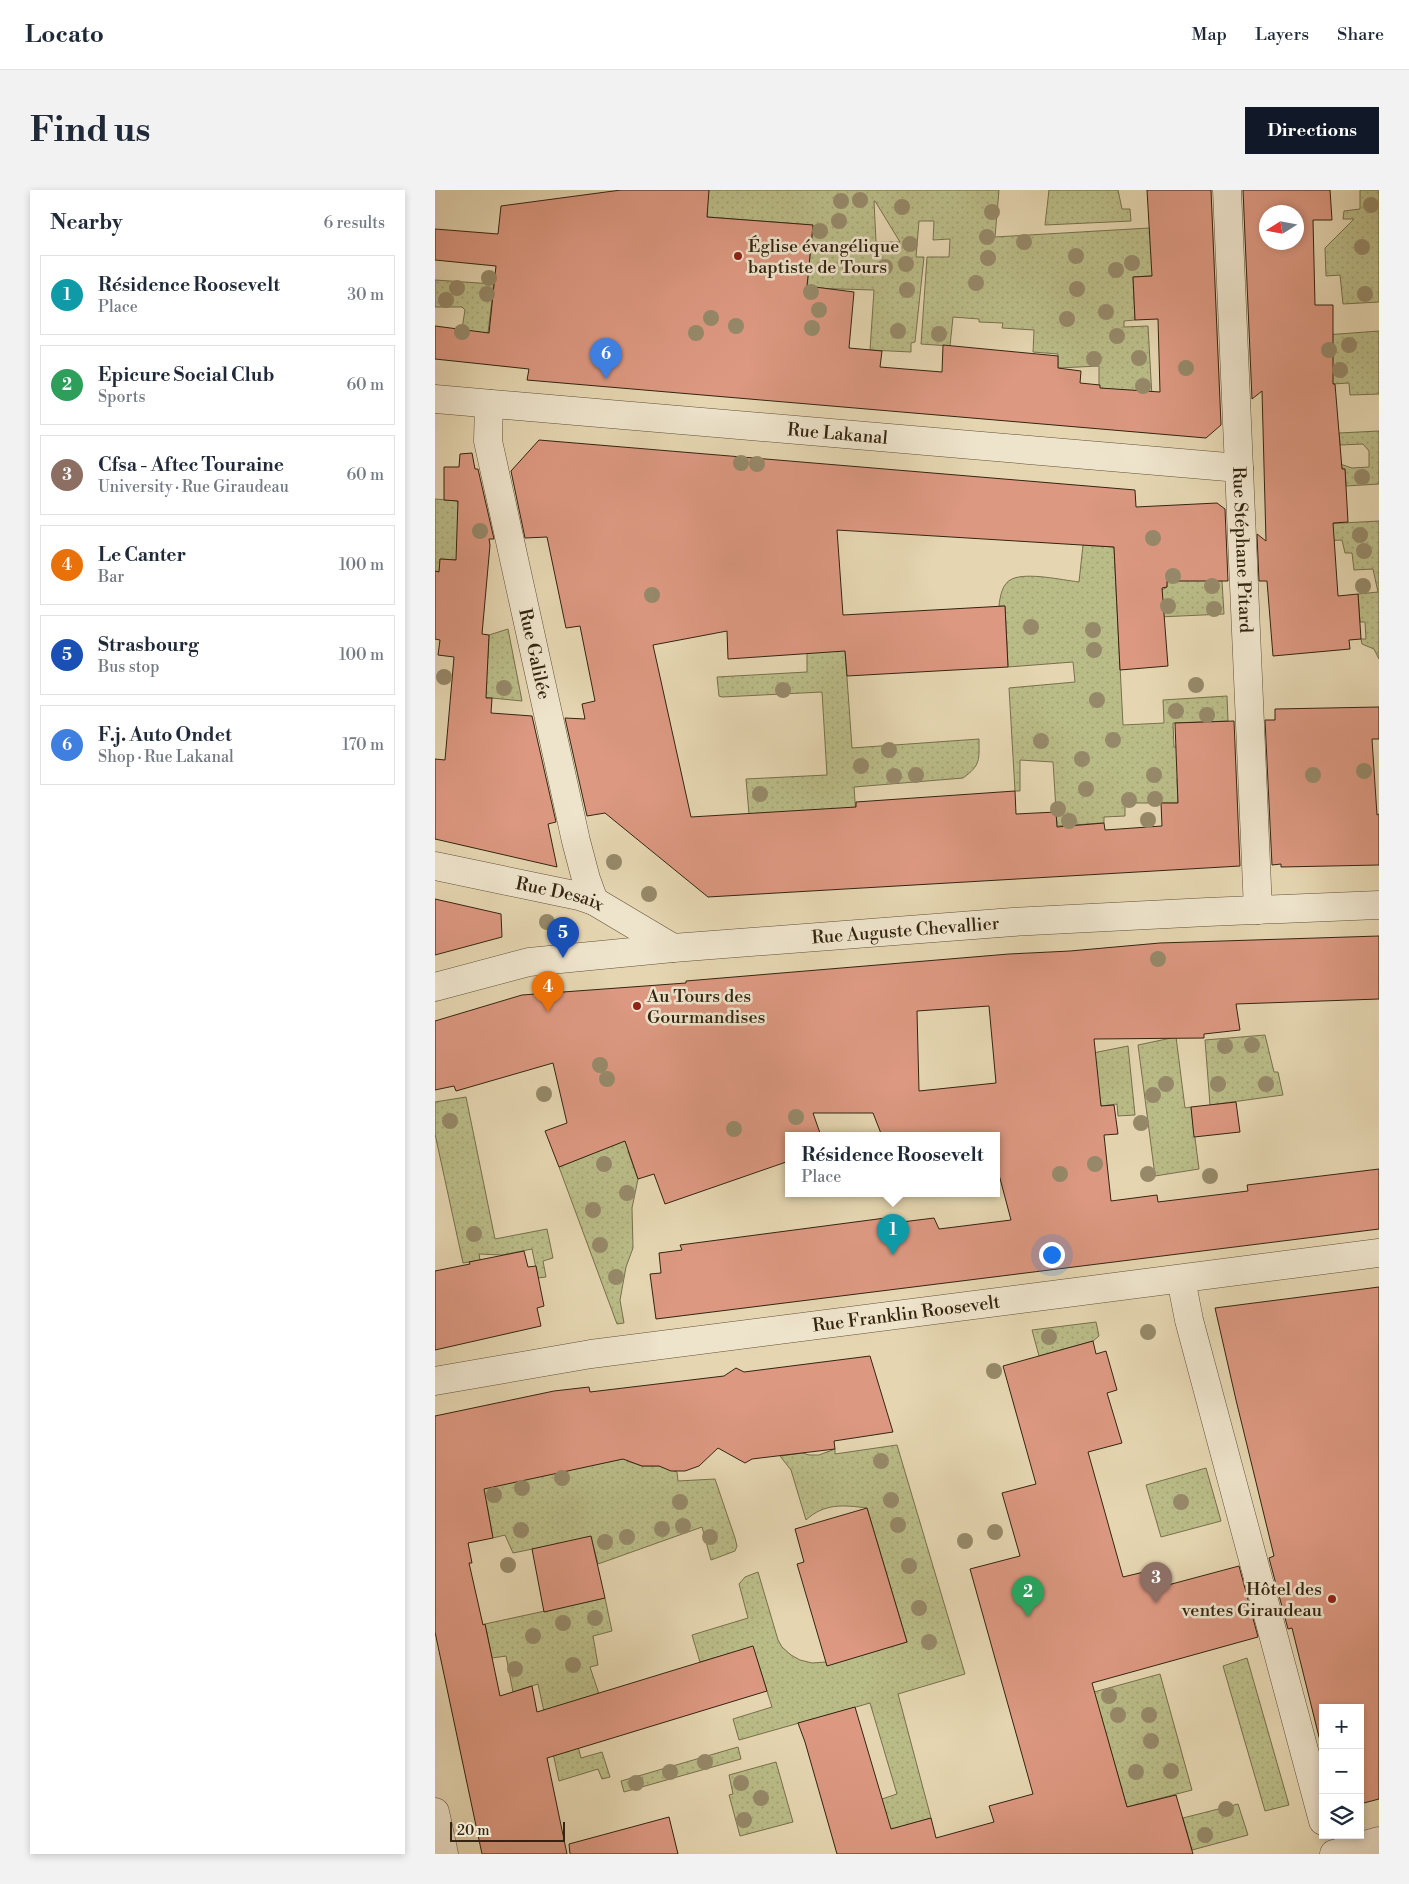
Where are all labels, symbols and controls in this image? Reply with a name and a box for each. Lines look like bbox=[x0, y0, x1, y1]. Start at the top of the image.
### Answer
text: Locato bbox=[25, 20, 104, 50]
text: Map bbox=[1192, 23, 1227, 46]
text: Layers bbox=[1255, 23, 1309, 46]
text: Share bbox=[1337, 23, 1384, 46]
button: Directions bbox=[1245, 107, 1379, 154]
text: Find us bbox=[30, 109, 150, 152]
north arrow bbox=[1259, 205, 1304, 250]
text: Nearby bbox=[50, 210, 123, 236]
text: 6 results bbox=[324, 213, 385, 233]
place label: Église évangélique baptiste de Tours bbox=[748, 235, 899, 279]
marker: Église évangélique baptiste de Tours bbox=[732, 250, 744, 262]
text: Résidence Roosevelt bbox=[98, 273, 280, 297]
text: 1 bbox=[63, 285, 71, 305]
text: 30 m bbox=[347, 285, 384, 305]
text: Place bbox=[98, 297, 138, 317]
pin: 6 bbox=[590, 338, 622, 379]
text: Epicure Social Club bbox=[98, 363, 274, 387]
text: 2 bbox=[62, 375, 72, 395]
text: 60 m bbox=[346, 375, 384, 395]
text: Sports bbox=[98, 387, 145, 407]
street label: Rue Lakanal bbox=[786, 418, 889, 449]
text: Cfsa - Aftec Touraine bbox=[98, 453, 284, 477]
text: 3 bbox=[62, 465, 72, 485]
text: 60 m bbox=[346, 465, 384, 485]
street label: Rue Stéphane Pitard bbox=[1227, 466, 1258, 634]
text: University · Rue Giraudeau bbox=[98, 477, 289, 497]
text: Le Canter bbox=[98, 543, 186, 567]
text: 4 bbox=[62, 555, 72, 575]
text: 100 m bbox=[339, 555, 384, 575]
text: Bar bbox=[98, 567, 124, 587]
street label: Rue Galilée bbox=[514, 606, 556, 702]
text: Strasbourg bbox=[98, 633, 199, 657]
text: 5 bbox=[62, 645, 72, 665]
text: 100 m bbox=[339, 645, 384, 665]
text: Bus stop bbox=[98, 657, 160, 677]
text: F.j. Auto Ondet bbox=[98, 723, 232, 747]
text: 6 bbox=[62, 735, 72, 755]
text: 170 m bbox=[342, 735, 384, 755]
text: Shop · Rue Lakanal bbox=[98, 747, 234, 767]
street label: Rue Desaix bbox=[514, 872, 610, 917]
street label: Rue Auguste Chevallier bbox=[811, 912, 1000, 949]
pin: 5 bbox=[547, 917, 579, 958]
pin: 4 bbox=[532, 971, 564, 1012]
place label: Au Tours des Gourmandises bbox=[646, 985, 766, 1029]
marker: Au Tours des Gourmandises bbox=[631, 1000, 643, 1012]
popup bbox=[785, 1132, 1000, 1197]
text: Résidence Roosevelt bbox=[801, 1143, 984, 1167]
text: Place bbox=[801, 1167, 841, 1187]
pin: 1 bbox=[877, 1214, 909, 1255]
your location bbox=[1039, 1242, 1065, 1268]
street label: Rue Franklin Roosevelt bbox=[811, 1290, 1002, 1337]
pin: 3 bbox=[1140, 1562, 1172, 1603]
pin: 2 bbox=[1012, 1576, 1044, 1617]
place label: Hôtel des ventes Giraudeau bbox=[1181, 1578, 1323, 1622]
marker: Hôtel des ventes Giraudeau bbox=[1326, 1593, 1338, 1605]
map controls bbox=[1319, 1704, 1364, 1839]
button: + bbox=[1319, 1704, 1364, 1749]
button: − bbox=[1319, 1749, 1364, 1794]
button: layers bbox=[1319, 1794, 1364, 1839]
scale bar bbox=[450, 1819, 565, 1842]
text: 20 m bbox=[457, 1822, 489, 1840]

